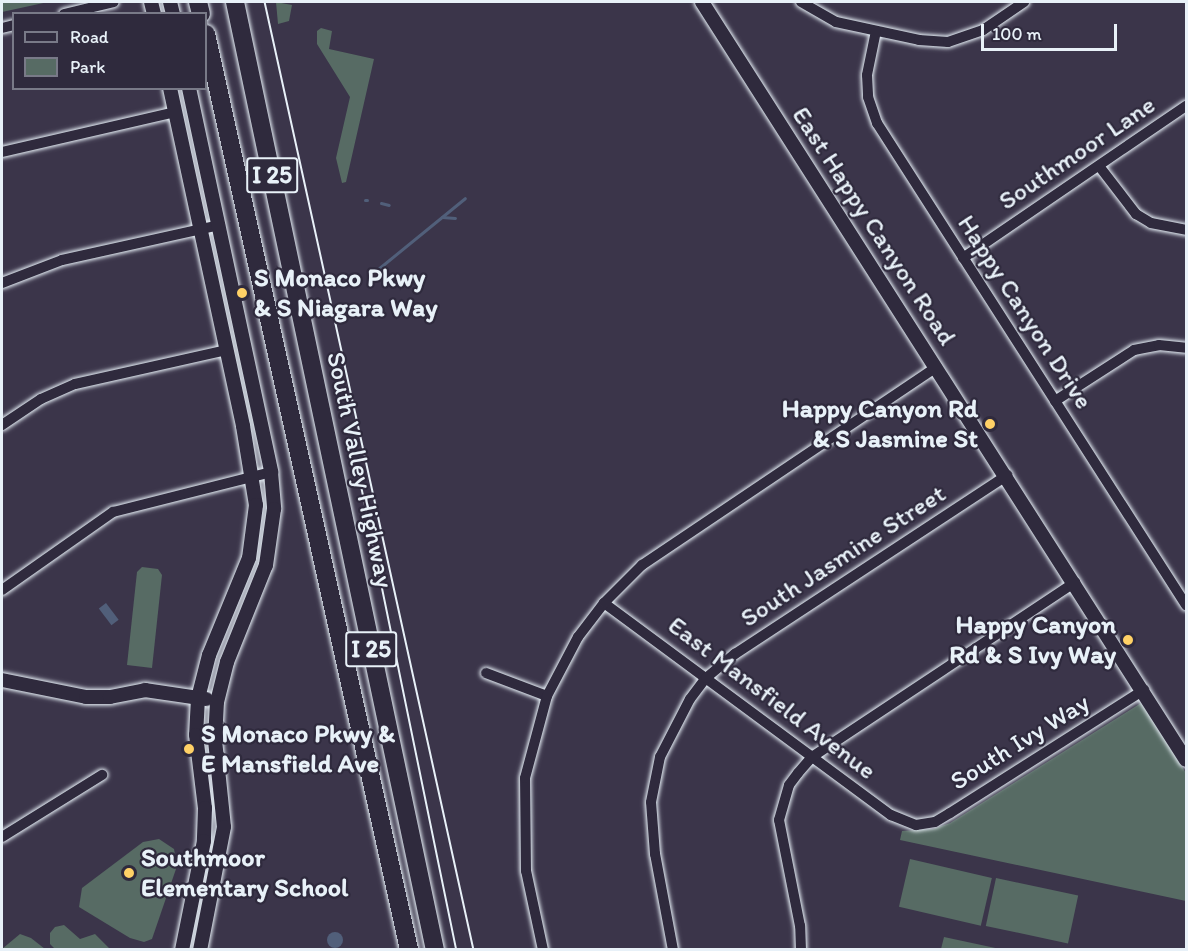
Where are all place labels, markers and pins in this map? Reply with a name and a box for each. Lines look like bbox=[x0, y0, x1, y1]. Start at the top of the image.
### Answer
place label: S Monaco Pkwy & S Niagara Way bbox=[254, 262, 437, 324]
marker: S Monaco Pkwy & S Niagara Way bbox=[235, 286, 249, 300]
place label: Happy Canyon Rd & S Jasmine St bbox=[781, 393, 978, 454]
marker: Happy Canyon Rd & S Jasmine St bbox=[983, 417, 997, 431]
place label: Happy Canyon Rd & S Ivy Way bbox=[951, 609, 1116, 670]
marker: Happy Canyon Rd & S Ivy Way bbox=[1121, 633, 1135, 647]
place label: S Monaco Pkwy & E Mansfield Ave bbox=[201, 718, 395, 780]
marker: S Monaco Pkwy & E Mansfield Ave bbox=[182, 742, 196, 756]
place label: Southmoor Elementary School bbox=[141, 842, 348, 904]
marker: Southmoor Elementary School bbox=[122, 866, 136, 880]

